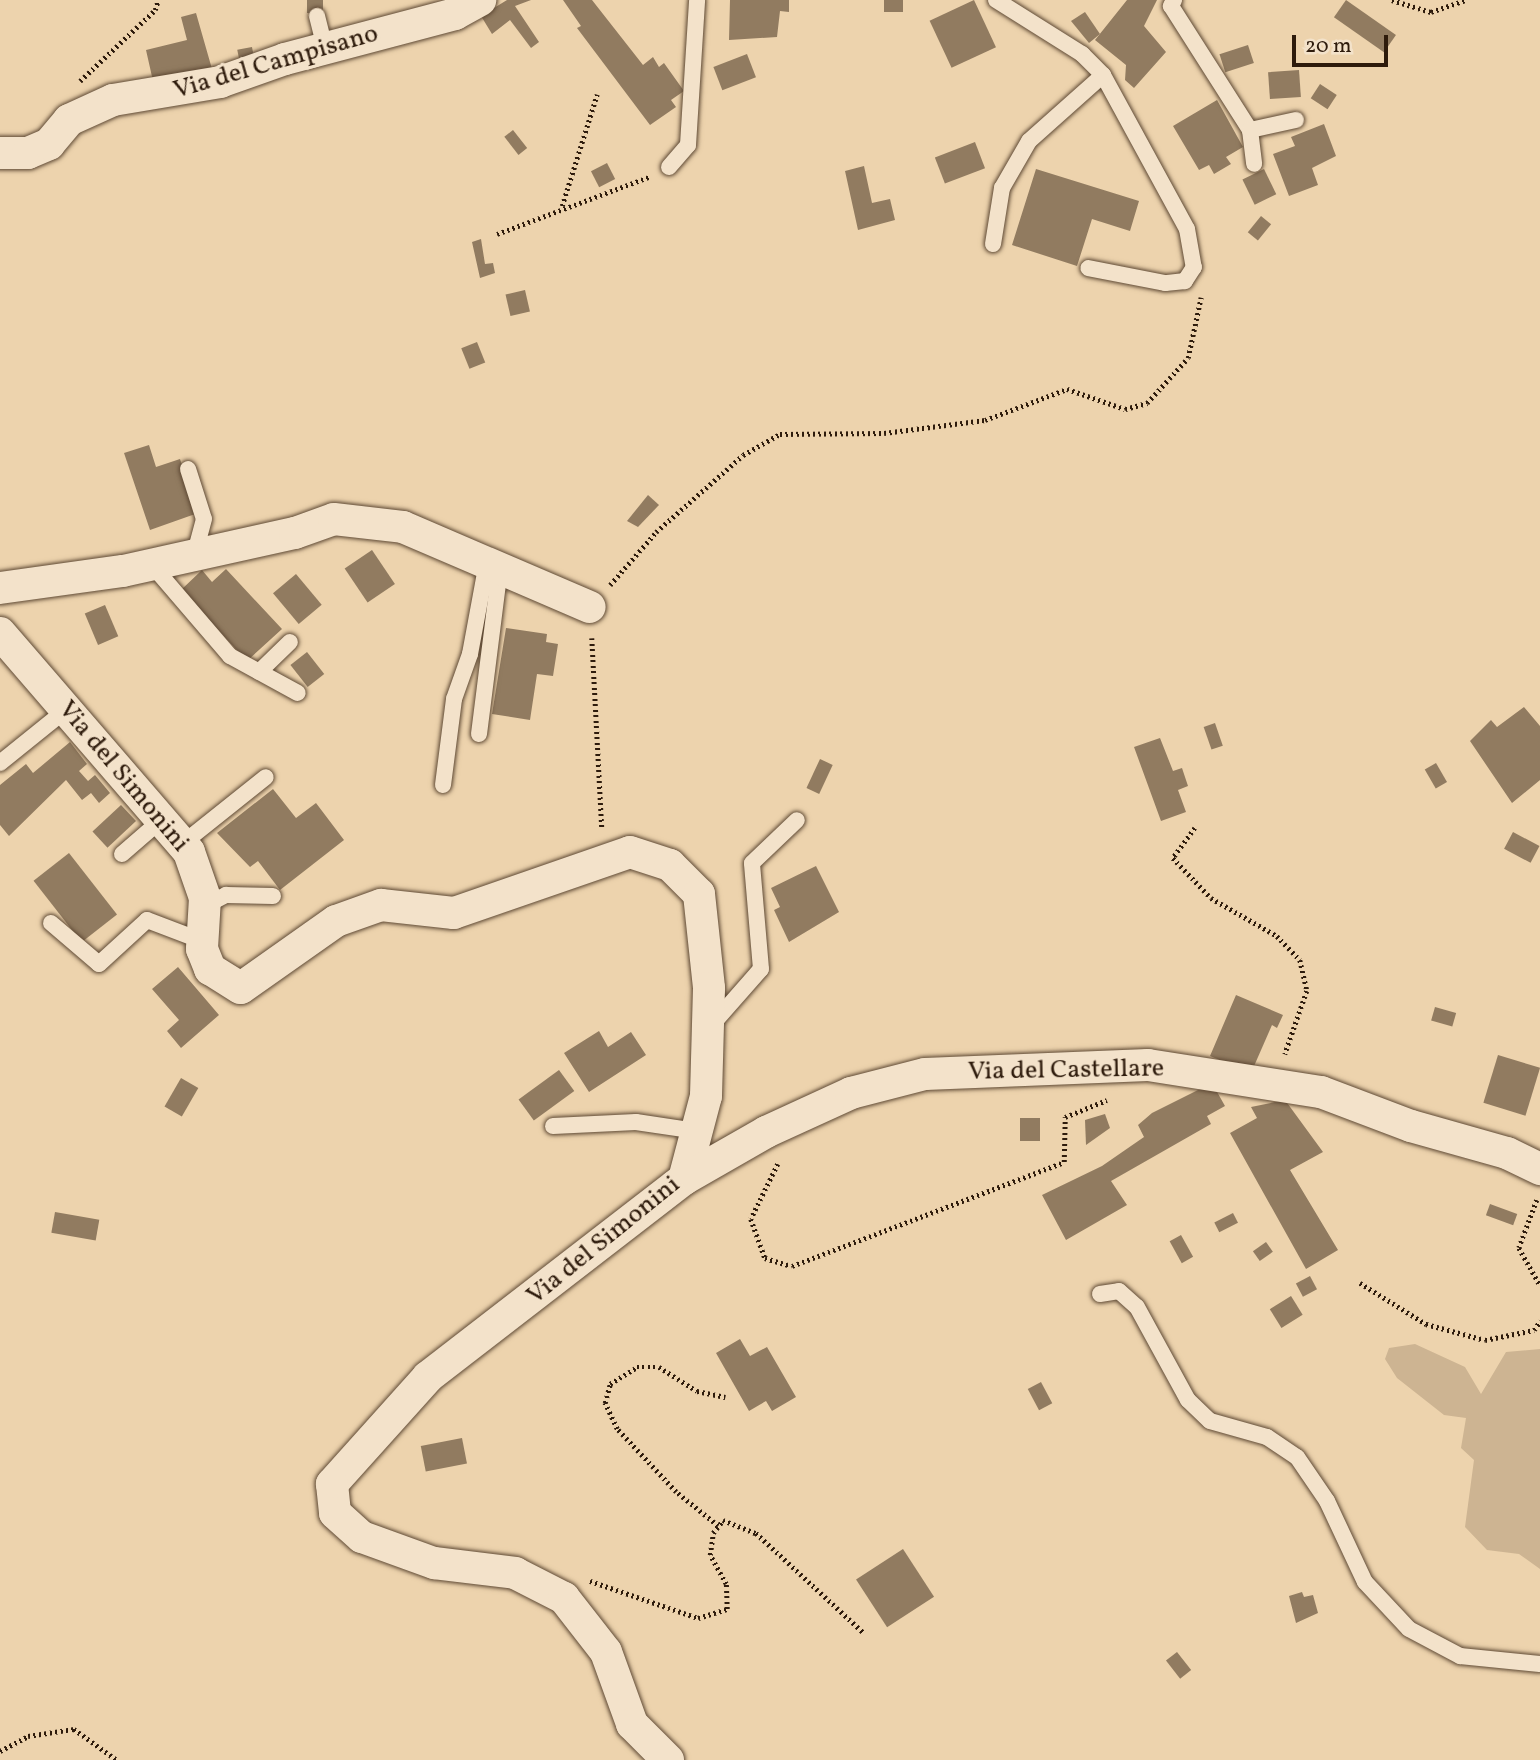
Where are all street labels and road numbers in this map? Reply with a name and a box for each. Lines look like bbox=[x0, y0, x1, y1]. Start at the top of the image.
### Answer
street label: Via del Campisano bbox=[170, 19, 382, 107]
street label: Via del Simonini bbox=[51, 695, 195, 859]
street label: Via del Castellare bbox=[968, 1054, 1164, 1088]
street label: Via del Simonini bbox=[521, 1170, 687, 1312]

